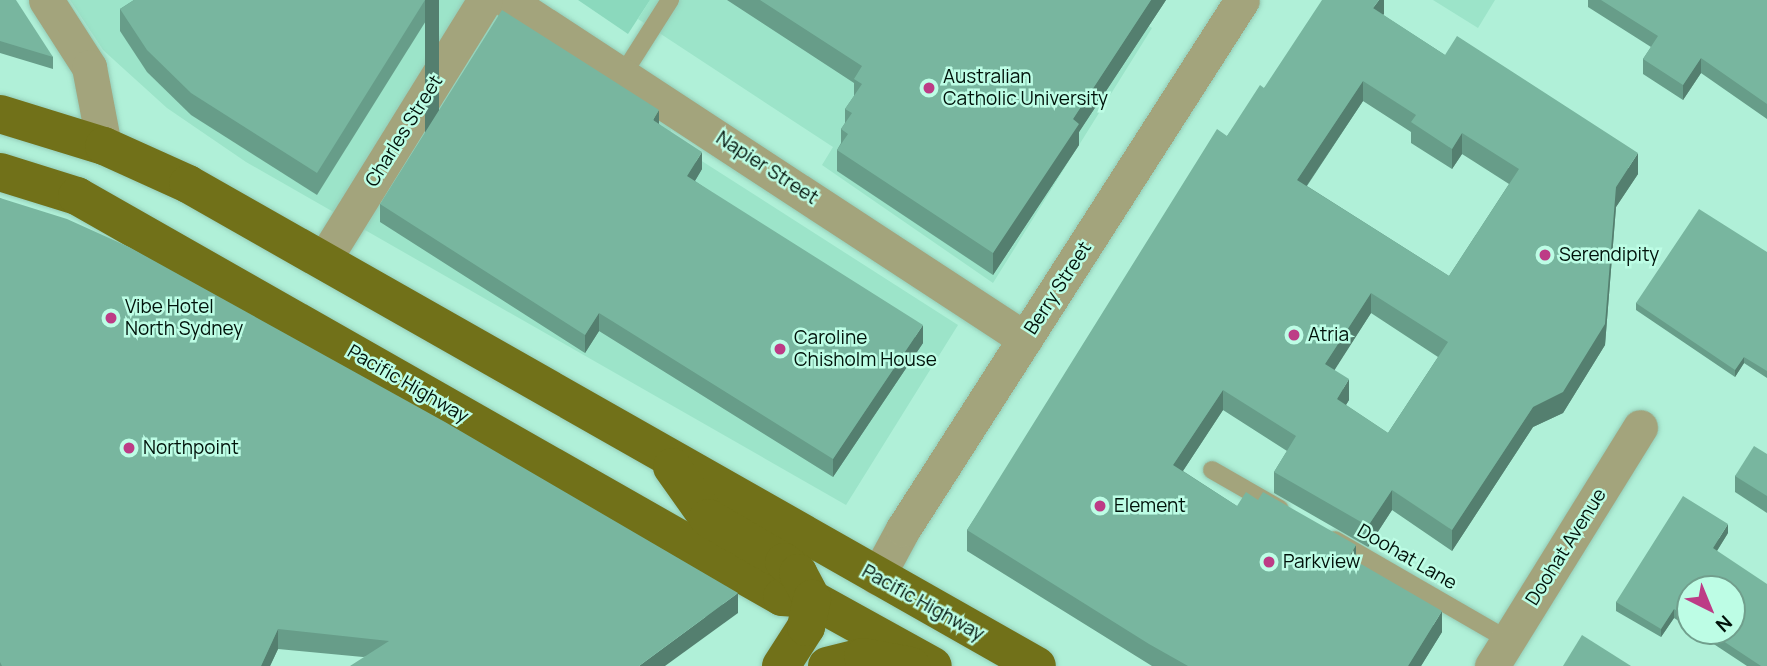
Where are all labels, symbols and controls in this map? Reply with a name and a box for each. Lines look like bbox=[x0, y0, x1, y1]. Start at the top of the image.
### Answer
place label: Australian Catholic University bbox=[943, 66, 1108, 110]
street label: Charles Street bbox=[361, 71, 447, 191]
marker: Australian Catholic University bbox=[921, 80, 937, 96]
street label: Napier Street bbox=[712, 127, 822, 209]
street label: Berry Street bbox=[1020, 237, 1096, 339]
place label: Serendipity bbox=[1559, 244, 1659, 266]
marker: Serendipity bbox=[1537, 247, 1553, 263]
place label: Vibe Hotel North Sydney bbox=[125, 296, 243, 340]
marker: Vibe Hotel North Sydney bbox=[103, 310, 119, 326]
place label: Atria bbox=[1308, 324, 1349, 346]
place label: Caroline Chisholm House bbox=[794, 327, 937, 371]
marker: Atria bbox=[1286, 327, 1302, 343]
street label: Pacific Highway bbox=[343, 340, 473, 428]
marker: Caroline Chisholm House bbox=[772, 341, 788, 357]
place label: Northpoint bbox=[143, 437, 239, 459]
marker: Northpoint bbox=[121, 440, 137, 456]
street label: Doohat Avenue bbox=[1521, 484, 1611, 610]
place label: Element bbox=[1114, 495, 1186, 517]
marker: Element bbox=[1092, 498, 1108, 514]
street label: Doohat Lane bbox=[1353, 519, 1461, 595]
place label: Parkview bbox=[1283, 551, 1360, 573]
marker: Parkview bbox=[1261, 554, 1277, 570]
street label: Pacific Highway bbox=[858, 560, 988, 646]
north arrow bbox=[1676, 575, 1746, 645]
text: N bbox=[1710, 610, 1738, 638]

